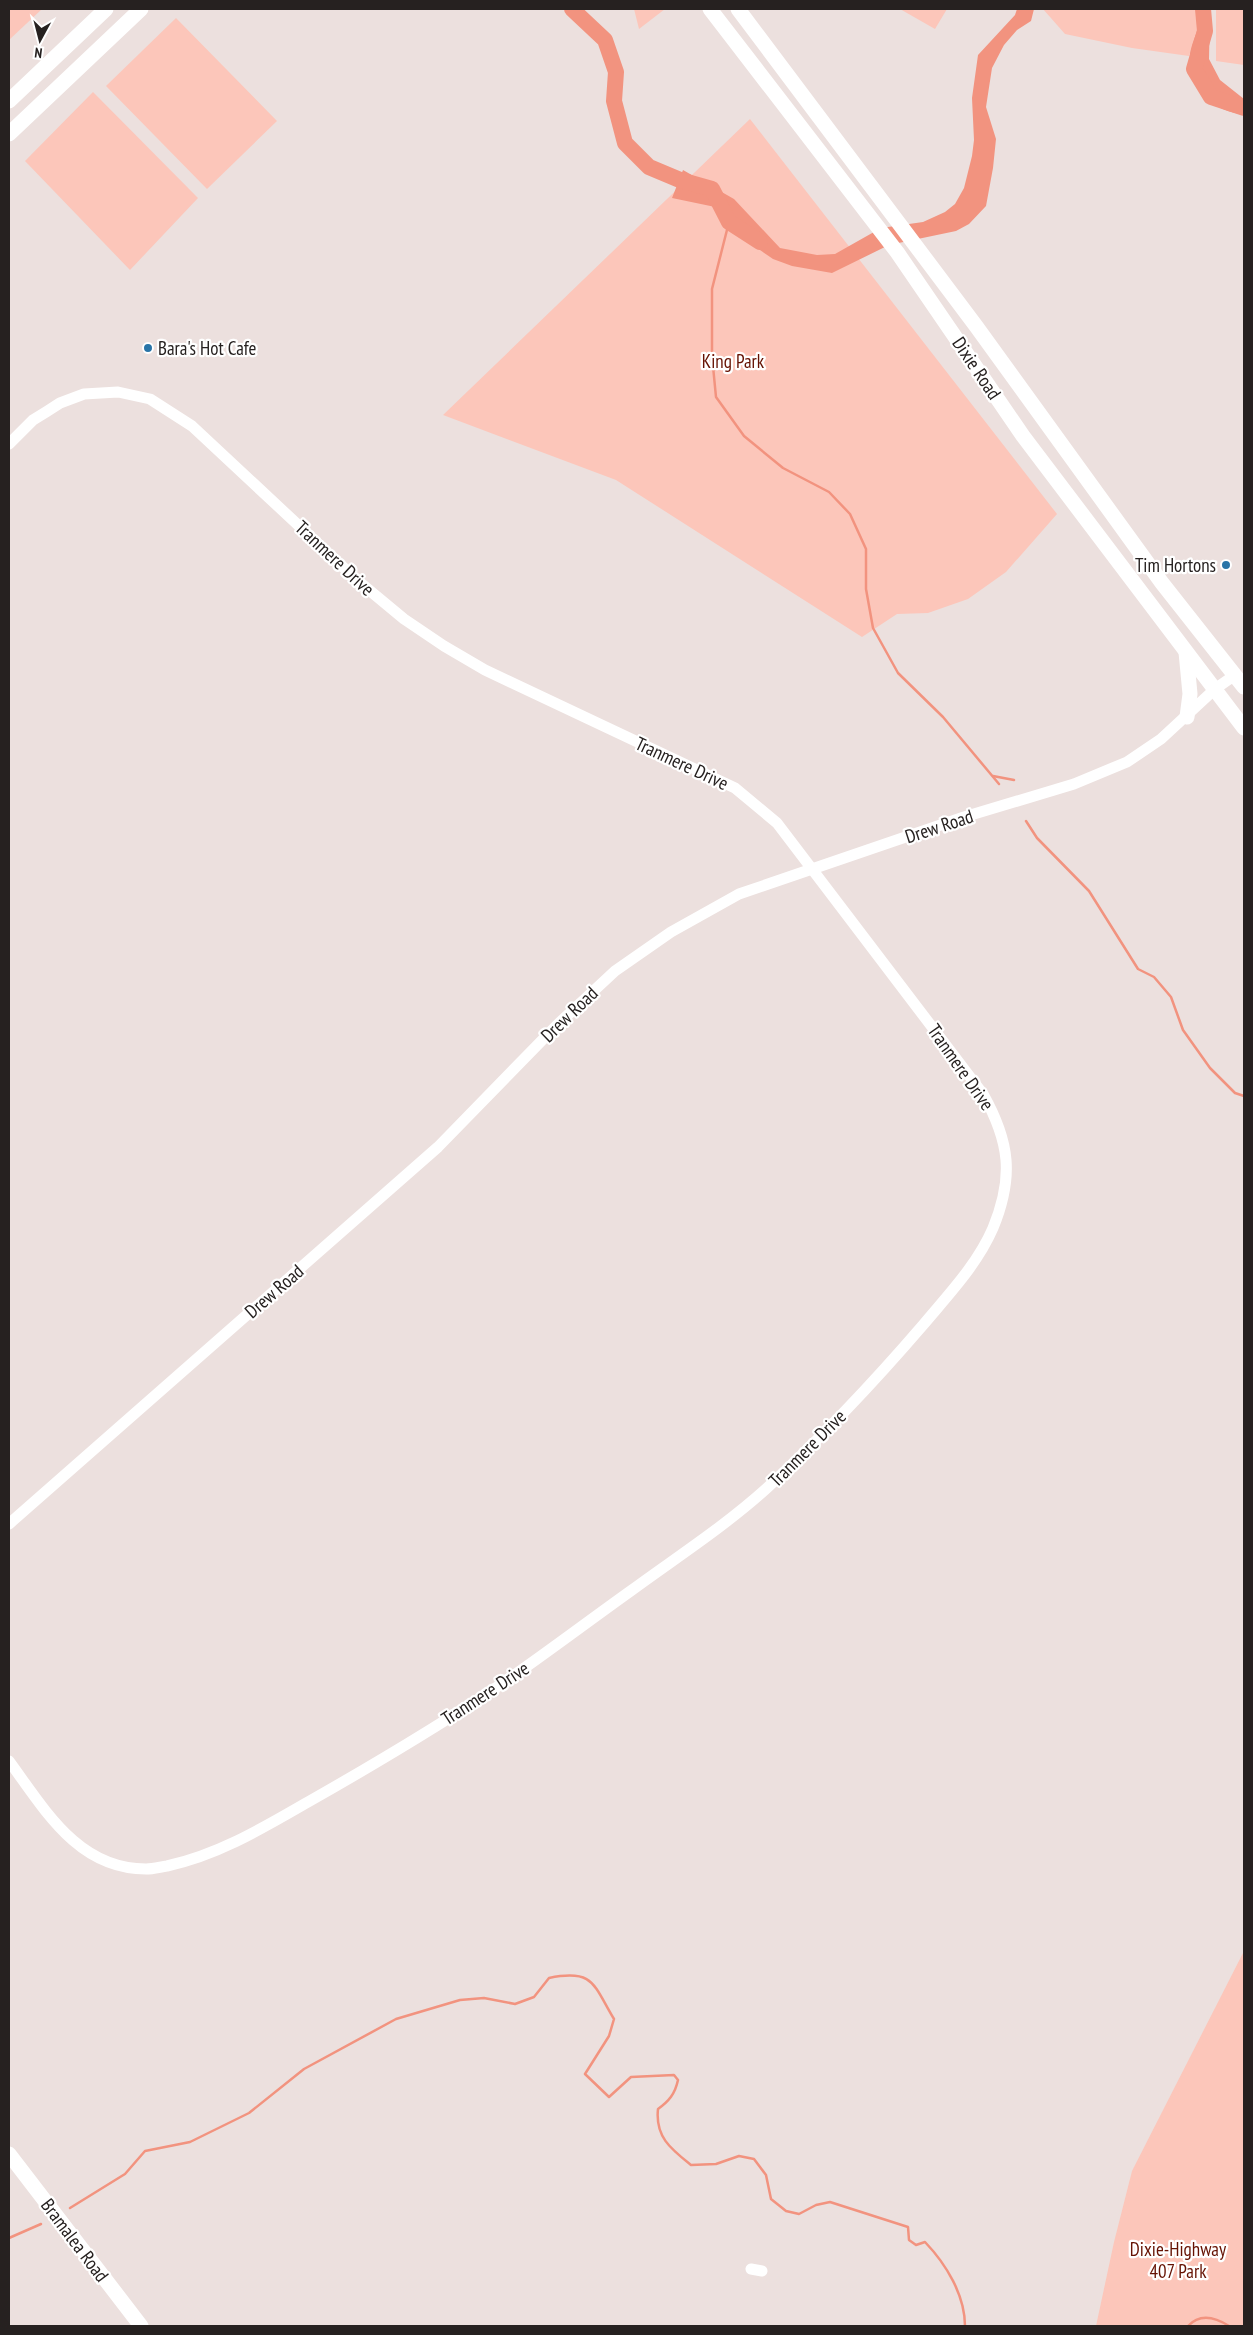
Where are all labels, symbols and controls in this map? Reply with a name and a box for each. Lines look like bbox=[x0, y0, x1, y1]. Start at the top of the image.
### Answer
north arrow bbox=[15, 15, 65, 65]
text: N bbox=[34, 44, 43, 62]
street label: Dixie Road bbox=[947, 332, 1007, 404]
place label: Bara's Hot Cafe bbox=[158, 336, 256, 360]
marker: Bara's Hot Cafe bbox=[142, 342, 154, 354]
park label: King Park bbox=[702, 349, 765, 373]
street label: Tranmere Drive bbox=[290, 515, 380, 601]
place label: Tim Hortons bbox=[1135, 553, 1216, 577]
marker: Tim Hortons bbox=[1220, 559, 1232, 571]
street label: Tranmere Drive bbox=[632, 731, 732, 795]
street label: Drew Road bbox=[902, 804, 976, 848]
street label: Drew Road bbox=[535, 981, 603, 1047]
street label: Tranmere Drive bbox=[923, 1019, 1000, 1115]
street label: Drew Road bbox=[240, 1259, 308, 1323]
street label: Tranmere Drive bbox=[763, 1404, 851, 1492]
street label: Tranmere Drive bbox=[437, 1656, 534, 1730]
street label: Bramalea Road bbox=[36, 2194, 114, 2286]
park label: Dixie-Highway 407 Park bbox=[1130, 2237, 1227, 2283]

